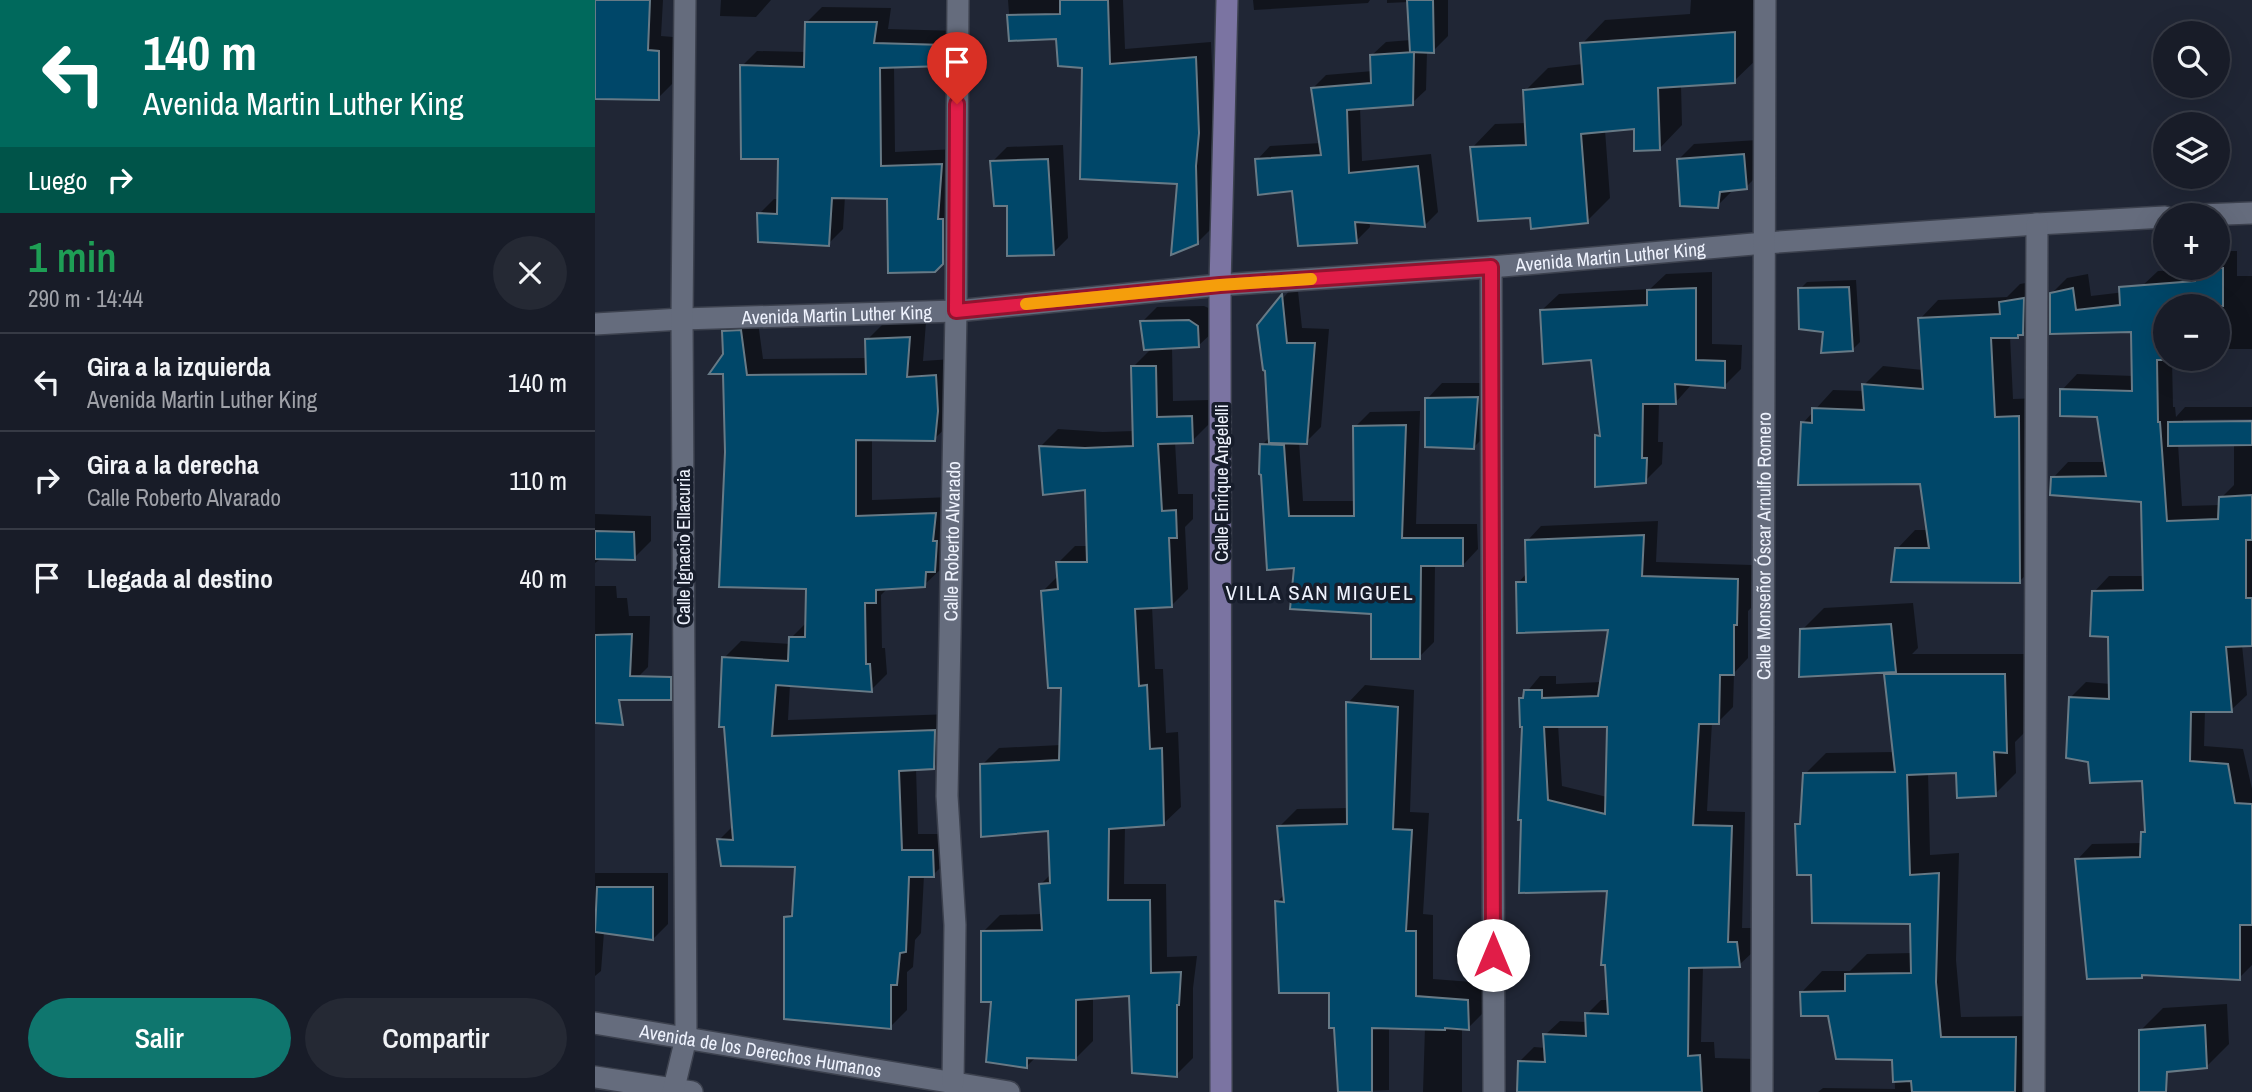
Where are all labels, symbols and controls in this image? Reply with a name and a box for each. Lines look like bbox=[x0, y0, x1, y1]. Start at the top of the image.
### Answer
text: 140 m bbox=[143, 19, 257, 85]
map controls bbox=[2153, 21, 2230, 371]
button: search bbox=[2153, 21, 2230, 98]
icon: left bbox=[28, 28, 119, 119]
pin bbox=[927, 32, 987, 104]
icon: arrive bbox=[938, 43, 976, 81]
text: Avenida Martin Luther King bbox=[143, 82, 463, 125]
button: layers bbox=[2153, 112, 2230, 189]
icon: right bbox=[101, 161, 139, 199]
text: Luego bbox=[28, 163, 87, 198]
button: + bbox=[2153, 203, 2230, 280]
text: 1 min bbox=[28, 229, 117, 285]
street label: Avenida Martin Luther King bbox=[1513, 235, 1707, 278]
button: close bbox=[493, 236, 567, 310]
text: 290 m · 14:44 bbox=[28, 283, 143, 314]
button: − bbox=[2153, 294, 2230, 371]
street label: Avenida Martin Luther King bbox=[740, 299, 933, 330]
text: Gira a la izquierda bbox=[87, 349, 271, 384]
icon: left bbox=[28, 363, 66, 401]
text: 140 m bbox=[508, 365, 567, 400]
text: Avenida Martin Luther King bbox=[87, 384, 317, 415]
street label: Calle Enrique Angelelli bbox=[1208, 404, 1234, 562]
street label: Calle Monseñor Óscar Arnulfo Romero bbox=[1750, 412, 1777, 680]
text: Gira a la derecha bbox=[87, 447, 259, 482]
icon: right bbox=[28, 461, 66, 499]
street label: Calle Roberto Alvarado bbox=[937, 461, 966, 622]
text: 110 m bbox=[509, 463, 567, 498]
street label: Calle Ignacio Ellacuria bbox=[670, 469, 696, 625]
text: Calle Roberto Alvarado bbox=[87, 482, 281, 513]
icon: arrive bbox=[28, 559, 66, 597]
text: Llegada al destino bbox=[87, 561, 273, 596]
text: 40 m bbox=[520, 561, 567, 596]
district label: VILLA SAN MIGUEL bbox=[1226, 578, 1414, 607]
position arrow bbox=[1456, 918, 1530, 992]
button: Salir bbox=[28, 998, 291, 1078]
button: Compartir bbox=[305, 998, 567, 1078]
street label: Avenida de los Derechos Humanos bbox=[637, 1017, 884, 1084]

